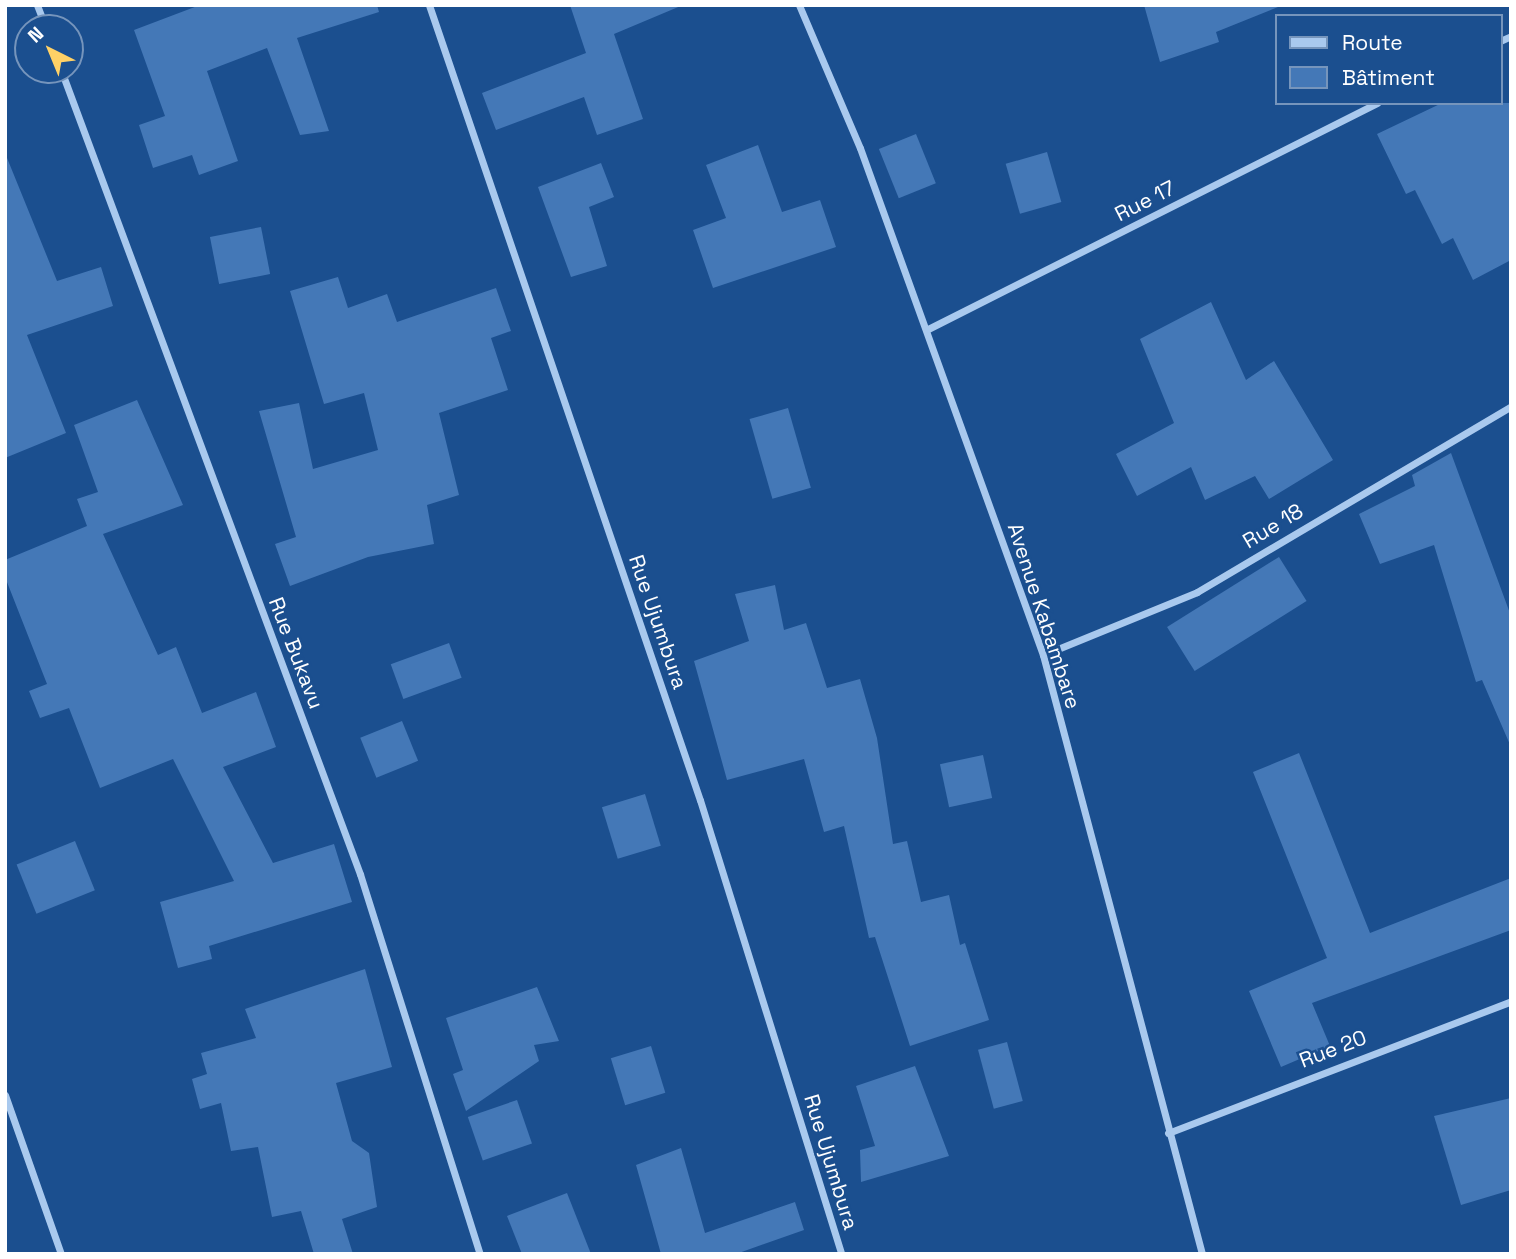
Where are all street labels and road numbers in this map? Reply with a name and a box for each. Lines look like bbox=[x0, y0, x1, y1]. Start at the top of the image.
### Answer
street label: Rue 17 bbox=[1111, 175, 1179, 227]
street label: Rue 18 bbox=[1238, 498, 1308, 554]
street label: Avenue Kabambare bbox=[1002, 520, 1086, 712]
street label: Rue Ujumbura bbox=[623, 552, 693, 692]
street label: Rue Bukavu bbox=[263, 594, 329, 712]
street label: Rue 20 bbox=[1296, 1025, 1370, 1073]
street label: Rue Ujumbura bbox=[798, 1091, 864, 1233]

